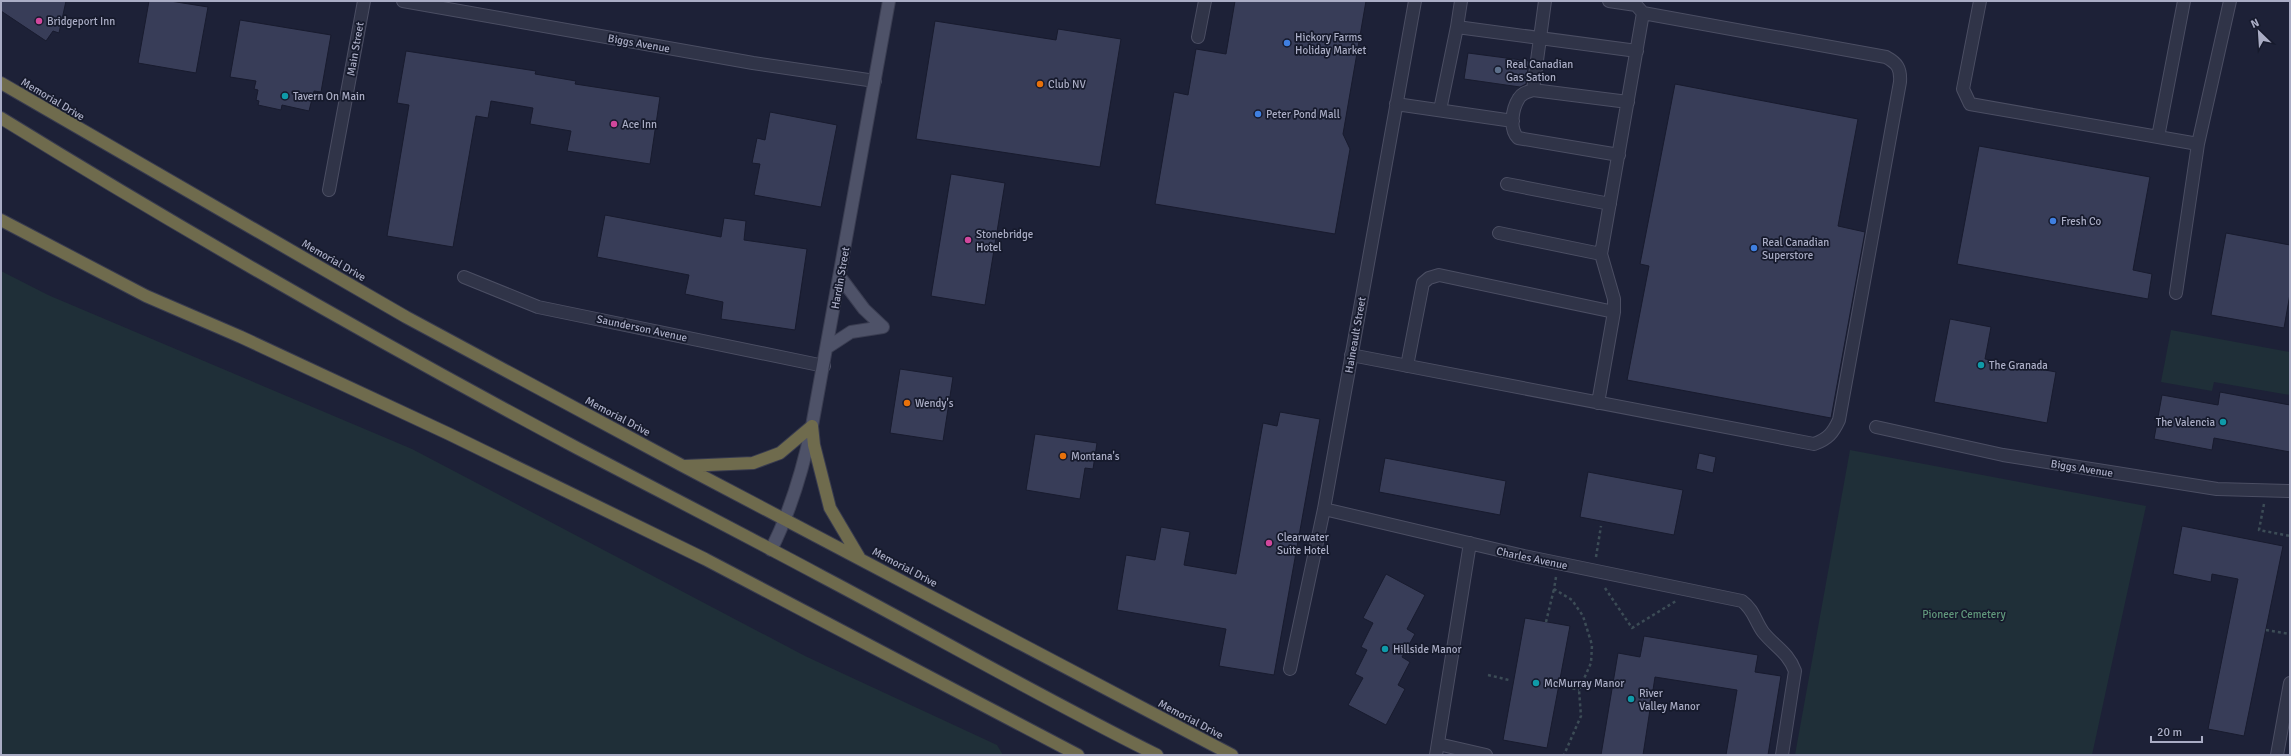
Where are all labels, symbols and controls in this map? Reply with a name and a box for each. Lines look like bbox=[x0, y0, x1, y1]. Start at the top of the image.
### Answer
north arrow bbox=[2239, 12, 2279, 52]
place label: Bridgeport Inn bbox=[47, 15, 115, 28]
marker: Bridgeport Inn bbox=[34, 16, 44, 26]
text: N bbox=[2249, 16, 2261, 31]
street label: Main Street bbox=[344, 21, 367, 77]
place label: Hickory Farms Holiday Market bbox=[1295, 31, 1366, 57]
street label: Biggs Avenue bbox=[607, 32, 671, 55]
marker: Hickory Farms Holiday Market bbox=[1282, 38, 1292, 48]
place label: Real Canadian Gas Sation bbox=[1506, 58, 1573, 84]
marker: Real Canadian Gas Sation bbox=[1493, 65, 1503, 75]
street label: Memorial Drive bbox=[19, 75, 87, 124]
place label: Club NV bbox=[1048, 78, 1086, 91]
marker: Club NV bbox=[1035, 79, 1045, 89]
place label: Tavern On Main bbox=[293, 90, 365, 103]
marker: Tavern On Main bbox=[280, 91, 290, 101]
place label: Peter Pond Mall bbox=[1266, 108, 1340, 121]
marker: Peter Pond Mall bbox=[1253, 109, 1263, 119]
place label: Ace Inn bbox=[622, 118, 657, 131]
marker: Ace Inn bbox=[609, 119, 619, 129]
place label: Fresh Co bbox=[2061, 215, 2102, 228]
marker: Fresh Co bbox=[2048, 216, 2058, 226]
place label: Stonebridge Hotel bbox=[976, 228, 1033, 254]
marker: Stonebridge Hotel bbox=[963, 235, 973, 245]
place label: Real Canadian Superstore bbox=[1762, 236, 1829, 262]
street label: Memorial Drive bbox=[299, 237, 368, 284]
marker: Real Canadian Superstore bbox=[1749, 243, 1759, 253]
street label: Hardin Street bbox=[829, 246, 852, 310]
street label: Haineault Street bbox=[1342, 296, 1369, 374]
street label: Saunderson Avenue bbox=[595, 313, 688, 344]
place label: The Granada bbox=[1989, 359, 2048, 372]
marker: The Granada bbox=[1976, 360, 1986, 370]
street label: Memorial Drive bbox=[583, 394, 653, 439]
place label: Wendy's bbox=[915, 397, 954, 410]
marker: Wendy's bbox=[902, 398, 912, 408]
place label: The Valencia bbox=[2156, 416, 2215, 429]
marker: The Valencia bbox=[2218, 417, 2228, 427]
place label: Montana's bbox=[1071, 450, 1120, 463]
marker: Montana's bbox=[1058, 451, 1068, 461]
street label: Biggs Avenue bbox=[2050, 457, 2114, 480]
place label: Clearwater Suite Hotel bbox=[1277, 531, 1329, 557]
marker: Clearwater Suite Hotel bbox=[1264, 538, 1274, 548]
street label: Memorial Drive bbox=[870, 545, 940, 590]
street label: Charles Avenue bbox=[1495, 545, 1569, 572]
park label: Pioneer Cemetery bbox=[1922, 608, 2007, 621]
place label: Hillside Manor bbox=[1393, 643, 1462, 656]
marker: Hillside Manor bbox=[1380, 644, 1390, 654]
place label: McMurray Manor bbox=[1544, 677, 1624, 690]
marker: McMurray Manor bbox=[1531, 678, 1541, 688]
place label: River Valley Manor bbox=[1639, 687, 1700, 713]
marker: River Valley Manor bbox=[1626, 694, 1636, 704]
street label: Memorial Drive bbox=[1156, 697, 1226, 742]
scale bar bbox=[2151, 718, 2202, 744]
text: 20 m bbox=[2157, 725, 2182, 740]

